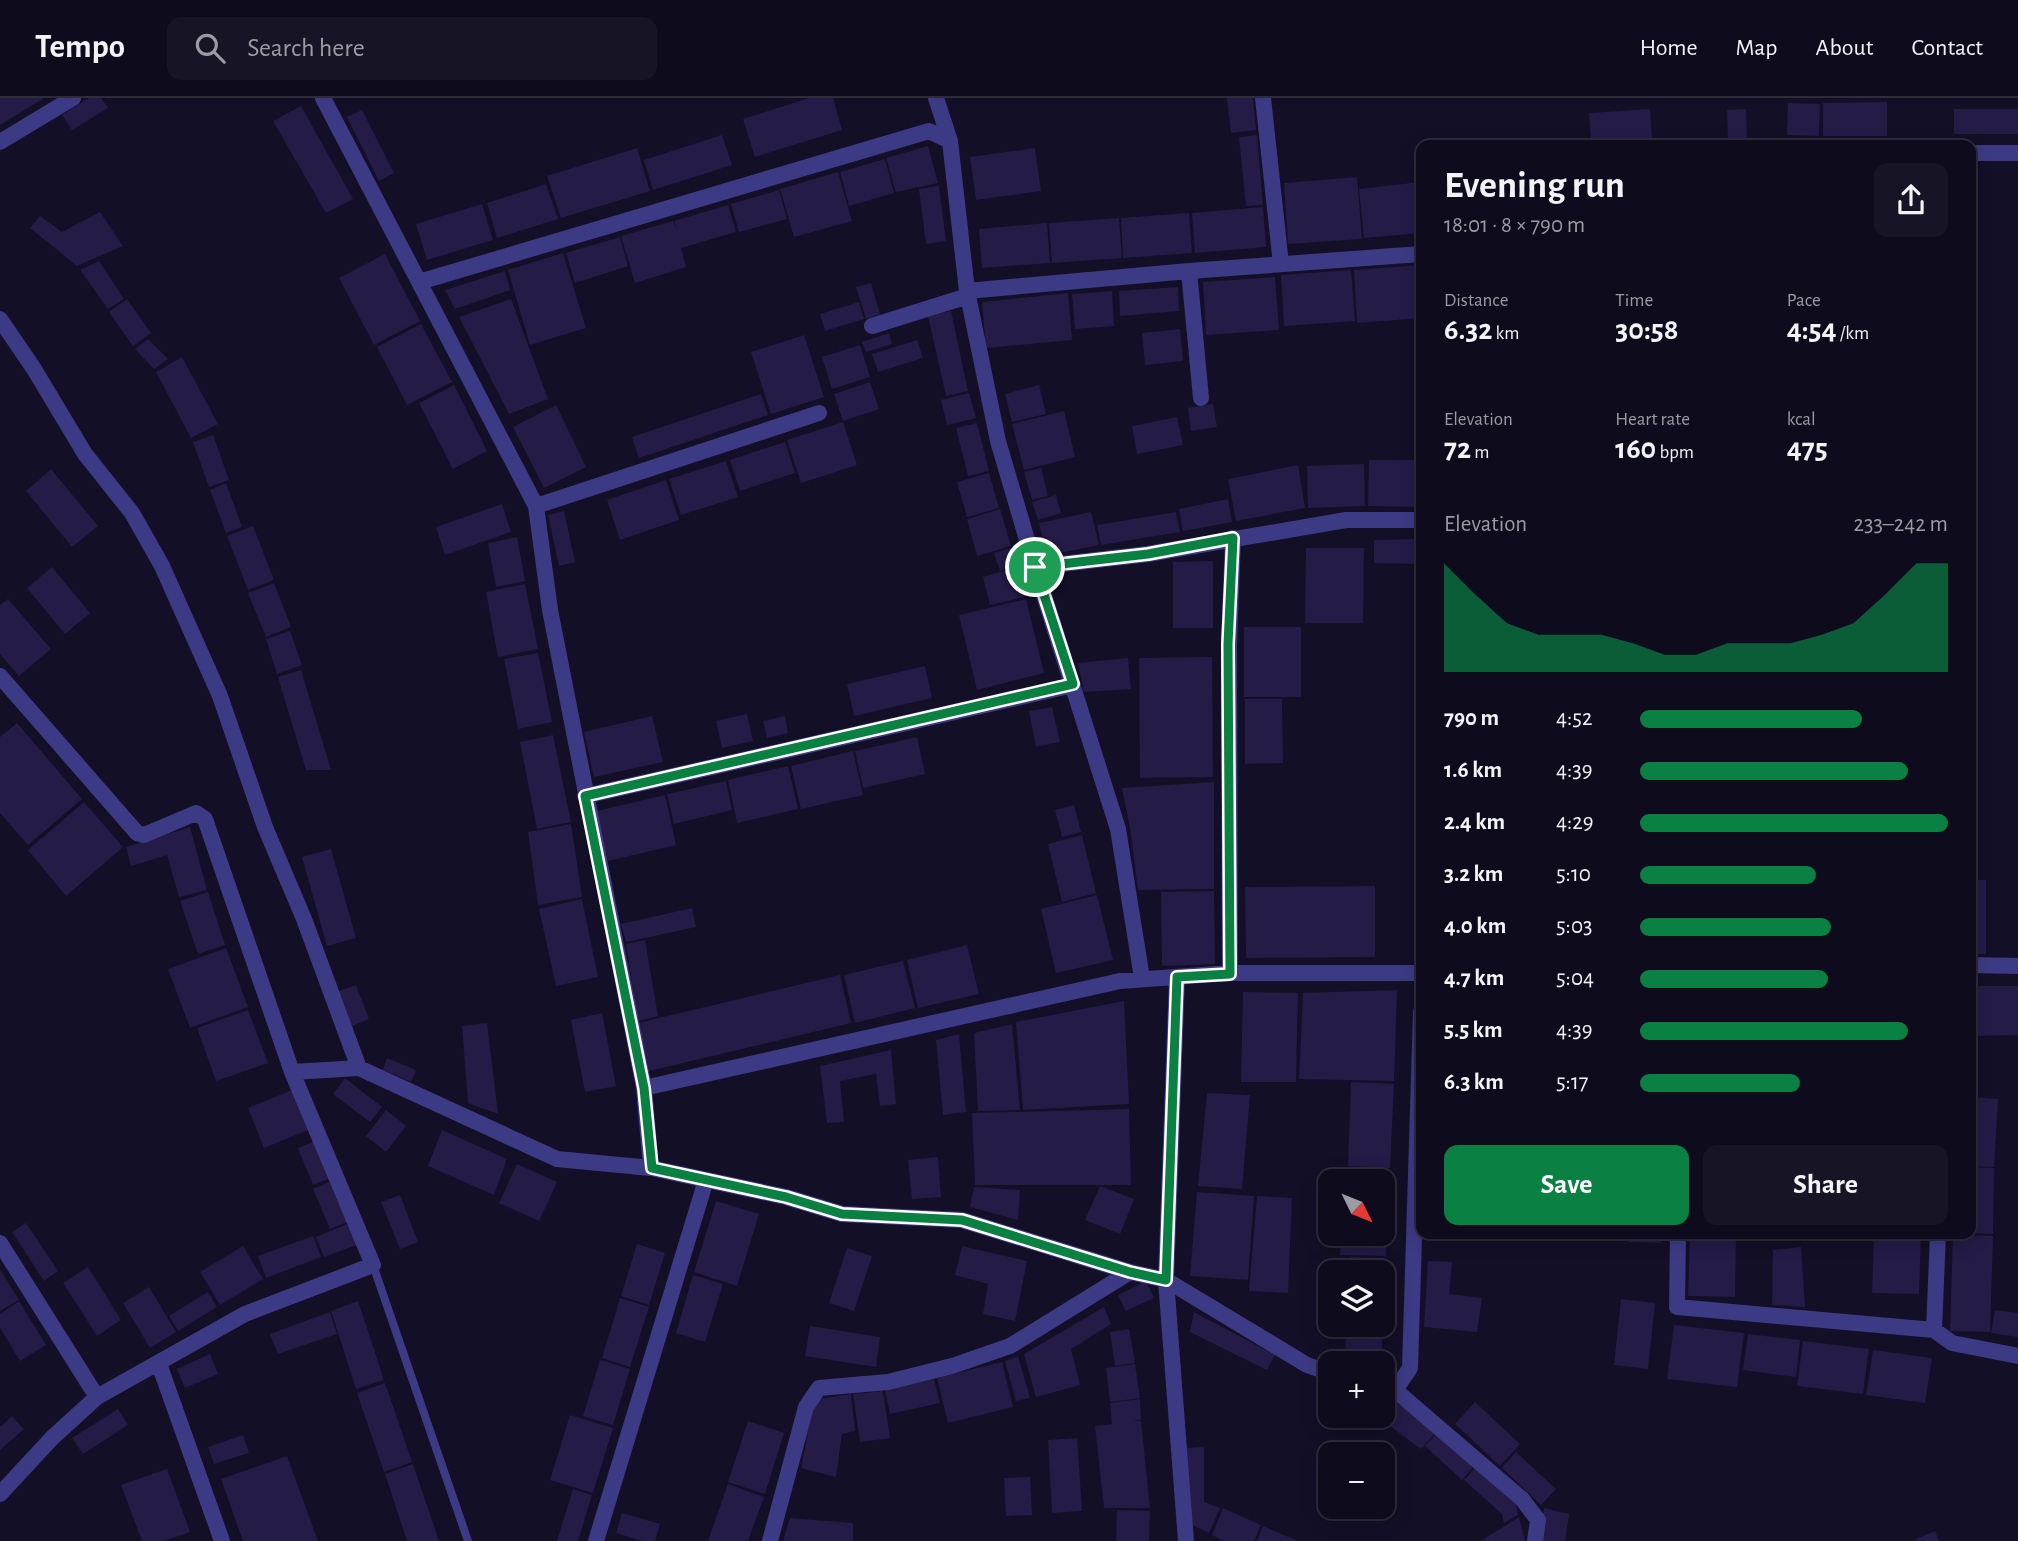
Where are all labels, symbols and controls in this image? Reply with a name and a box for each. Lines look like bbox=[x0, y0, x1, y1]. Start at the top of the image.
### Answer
search box bbox=[167, 17, 657, 80]
icon: search bbox=[191, 29, 229, 67]
text: Tempo bbox=[35, 31, 125, 64]
text: Search here bbox=[247, 35, 365, 61]
text: Home bbox=[1640, 36, 1698, 60]
text: Map bbox=[1736, 36, 1778, 60]
text: About bbox=[1816, 36, 1873, 60]
text: Contact bbox=[1911, 36, 1983, 60]
button: share bbox=[1874, 163, 1948, 237]
text: Evening run bbox=[1444, 167, 1625, 205]
text: 18:01 · 8 × 790 m bbox=[1444, 214, 1585, 237]
text: Distance bbox=[1444, 291, 1508, 310]
text: Time bbox=[1615, 291, 1653, 310]
text: Pace bbox=[1787, 291, 1821, 310]
text: 6.32 bbox=[1444, 315, 1492, 345]
text: 30:58 bbox=[1615, 315, 1679, 345]
text: 4:54 bbox=[1787, 315, 1837, 345]
text: km bbox=[1492, 324, 1519, 343]
text: /km bbox=[1837, 324, 1869, 343]
text: Elevation bbox=[1444, 410, 1513, 429]
text: Heart rate bbox=[1615, 410, 1690, 429]
text: kcal bbox=[1787, 410, 1816, 429]
text: 72 bbox=[1444, 434, 1471, 464]
text: 160 bbox=[1615, 434, 1656, 464]
text: 475 bbox=[1787, 434, 1828, 464]
text: m bbox=[1471, 443, 1489, 462]
text: bpm bbox=[1656, 443, 1694, 462]
text: Elevation bbox=[1444, 513, 1527, 536]
text: 233–242 m bbox=[1853, 513, 1948, 536]
pin bbox=[1005, 537, 1065, 597]
icon: arrive bbox=[1016, 548, 1054, 586]
text: 790 m bbox=[1444, 707, 1499, 730]
text: 4:52 bbox=[1556, 707, 1592, 730]
text: 1.6 km bbox=[1444, 759, 1502, 782]
text: 4:39 bbox=[1556, 759, 1593, 782]
text: 2.4 km bbox=[1444, 811, 1505, 834]
text: 4:29 bbox=[1556, 811, 1594, 834]
text: 3.2 km bbox=[1444, 863, 1503, 886]
text: 5:10 bbox=[1556, 863, 1591, 886]
text: 4.0 km bbox=[1444, 915, 1506, 938]
text: 5:03 bbox=[1556, 915, 1593, 938]
text: 4.7 km bbox=[1444, 967, 1504, 990]
text: 5:04 bbox=[1556, 967, 1594, 990]
text: 5.5 km bbox=[1444, 1019, 1503, 1042]
text: 4:39 bbox=[1556, 1019, 1593, 1042]
text: 6.3 km bbox=[1444, 1071, 1504, 1094]
text: 5:17 bbox=[1556, 1071, 1588, 1094]
button: Save bbox=[1444, 1145, 1689, 1225]
button: Share bbox=[1703, 1145, 1948, 1225]
north arrow bbox=[1318, 1169, 1395, 1246]
map controls bbox=[1318, 1169, 1395, 1519]
button: layers bbox=[1318, 1260, 1395, 1337]
button: + bbox=[1318, 1351, 1395, 1428]
button: − bbox=[1318, 1442, 1395, 1519]

